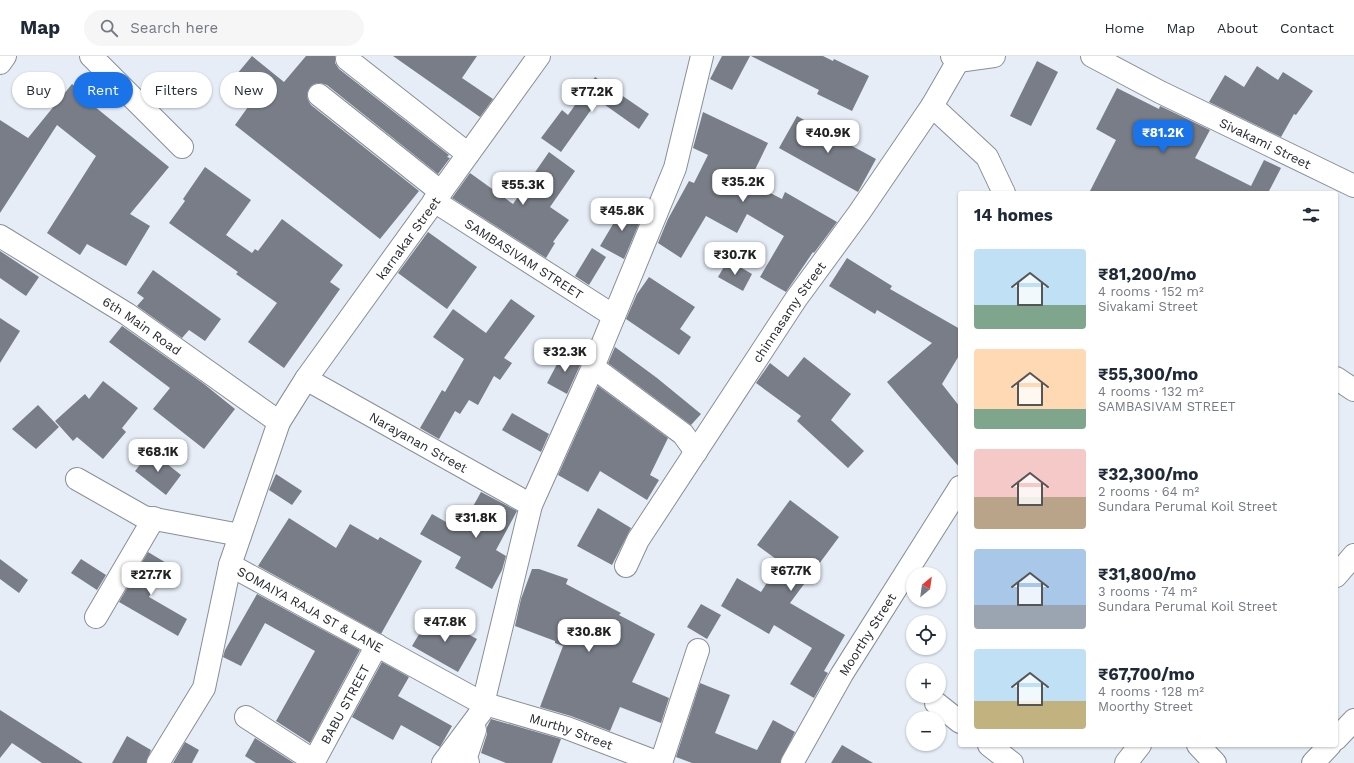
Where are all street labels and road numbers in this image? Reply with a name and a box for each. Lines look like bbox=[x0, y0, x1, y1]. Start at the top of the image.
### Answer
street label: Sivakami Street bbox=[1217, 115, 1314, 172]
street label: karnakar Street bbox=[373, 194, 444, 283]
street label: SAMBASIVAM STREET bbox=[462, 216, 586, 302]
street label: chinnasamy Street bbox=[749, 258, 829, 365]
street label: 6th Main Road bbox=[100, 294, 184, 358]
street label: Narayanan Street bbox=[367, 409, 470, 476]
street label: SOMAIYA RAJA ST & LANE bbox=[235, 564, 386, 656]
street label: Moorthy Street bbox=[836, 590, 899, 679]
street label: BABU STREET bbox=[318, 662, 373, 747]
street label: Murthy Street bbox=[528, 710, 615, 753]

